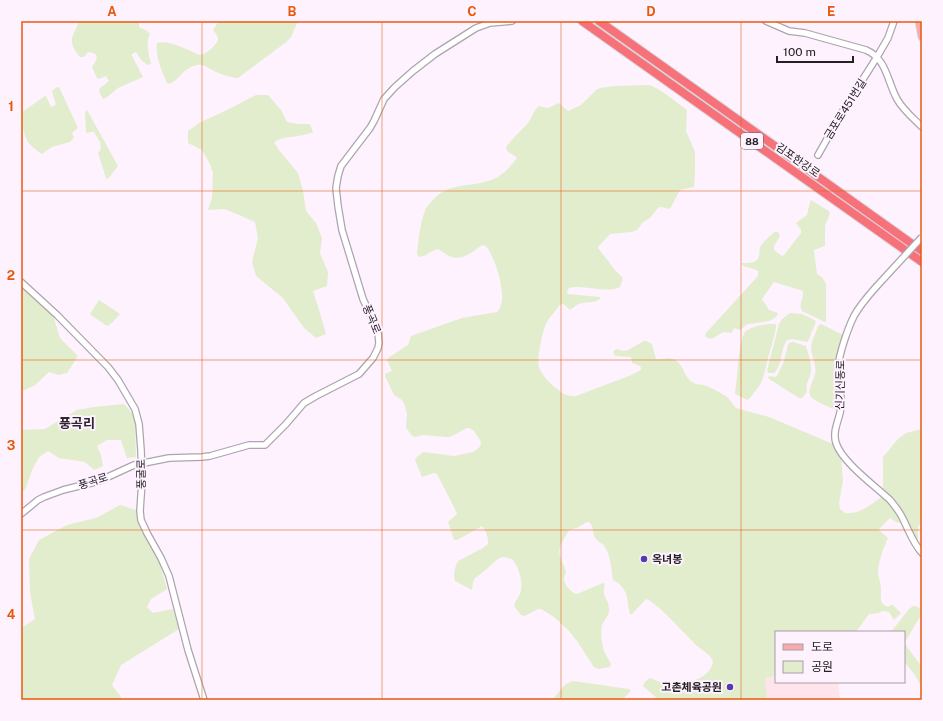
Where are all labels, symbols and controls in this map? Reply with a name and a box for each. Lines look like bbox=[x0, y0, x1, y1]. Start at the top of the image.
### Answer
text: A bbox=[107, 4, 117, 19]
text: B bbox=[288, 4, 297, 19]
text: C bbox=[467, 4, 477, 19]
text: D bbox=[646, 4, 656, 19]
text: E bbox=[827, 4, 835, 19]
scale bar bbox=[777, 38, 853, 64]
text: 100 m bbox=[783, 45, 816, 59]
street label: 금포로451번길 bbox=[822, 77, 868, 141]
text: 1 bbox=[8, 99, 14, 114]
road number: 88 bbox=[741, 133, 763, 149]
street label: 김포한강로 bbox=[774, 141, 822, 179]
text: 2 bbox=[7, 268, 15, 283]
street label: 풍곡로 bbox=[361, 303, 383, 335]
street label: 신기신동로 bbox=[834, 360, 846, 410]
district label: 풍곡리 bbox=[59, 416, 95, 431]
text: 3 bbox=[7, 438, 16, 453]
street label: 풍굴로 bbox=[135, 459, 147, 489]
street label: 풍곡로 bbox=[77, 471, 109, 491]
place label: 옥녀봉 bbox=[652, 553, 682, 565]
marker: 옥녀봉 bbox=[639, 554, 649, 564]
text: 4 bbox=[7, 607, 16, 622]
legend bbox=[775, 631, 905, 683]
text: 도로 bbox=[811, 640, 833, 654]
text: 공원 bbox=[811, 660, 833, 674]
place label: 고촌체육공원 bbox=[661, 681, 722, 693]
marker: 고촌체육공원 bbox=[725, 682, 735, 692]

